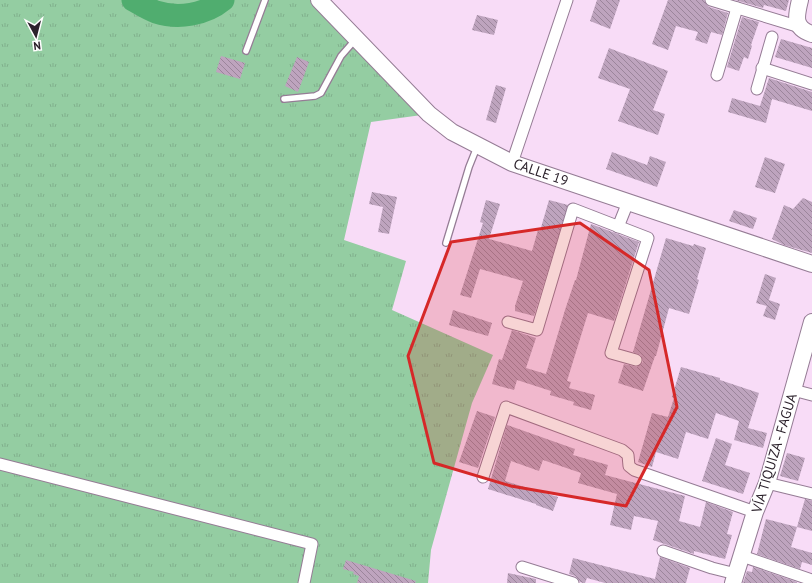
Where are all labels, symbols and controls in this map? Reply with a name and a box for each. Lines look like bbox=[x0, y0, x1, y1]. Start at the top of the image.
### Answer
north arrow bbox=[16, 16, 56, 56]
text: N bbox=[33, 39, 42, 53]
street label: CALLE 19 bbox=[511, 154, 571, 190]
street label: VÍA TIQUIZA - FAGUA bbox=[747, 390, 801, 516]

